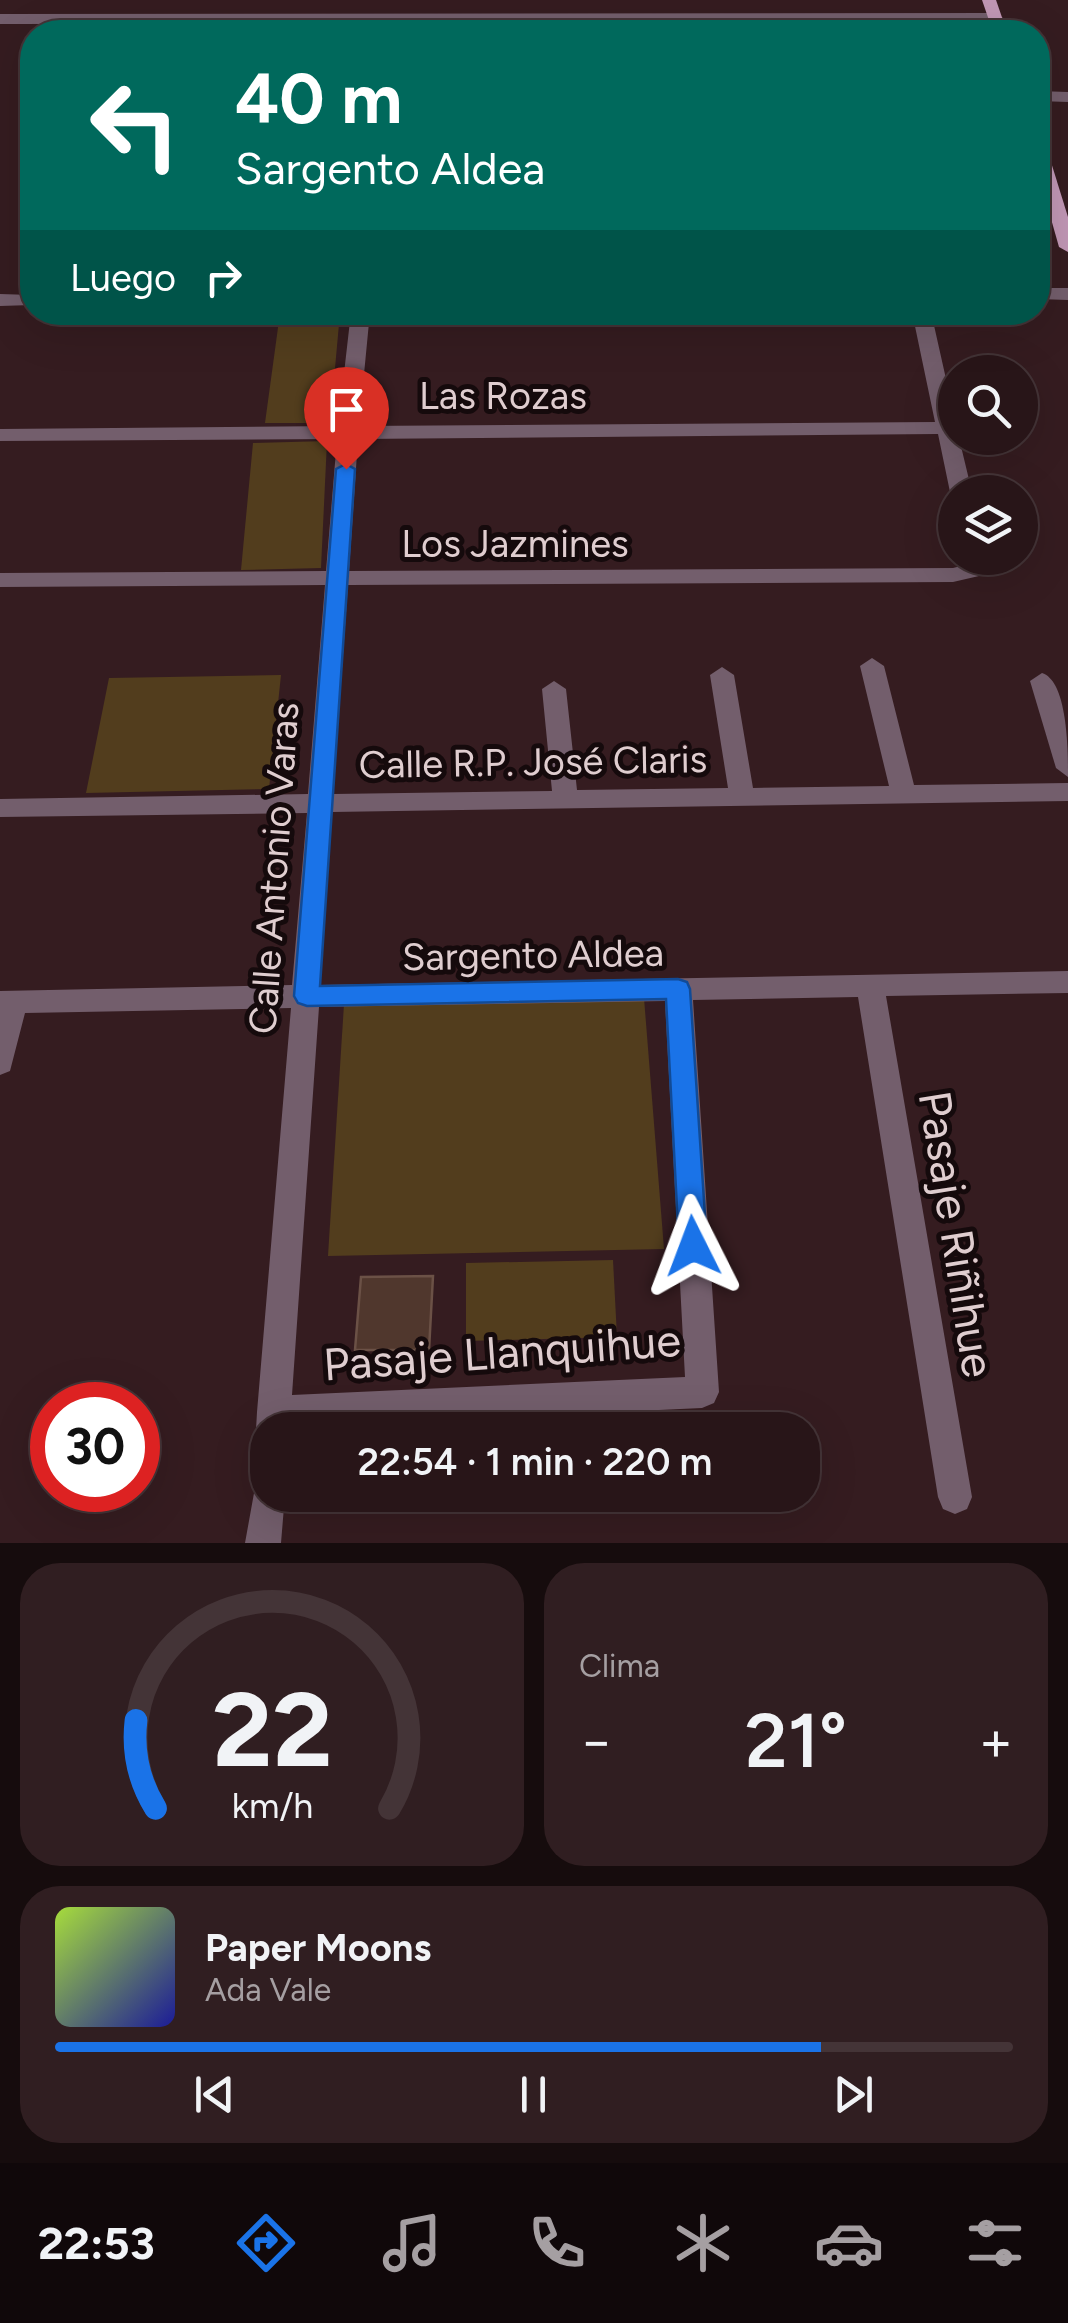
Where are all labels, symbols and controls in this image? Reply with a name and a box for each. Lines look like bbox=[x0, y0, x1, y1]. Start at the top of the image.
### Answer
text: 40 m bbox=[235, 56, 402, 141]
icon: left bbox=[70, 60, 200, 190]
text: Sargento Aldea bbox=[235, 141, 545, 195]
icon: right bbox=[196, 250, 251, 305]
text: Luego bbox=[70, 255, 176, 301]
map controls bbox=[938, 355, 1038, 575]
button: search bbox=[938, 355, 1038, 455]
pin bbox=[304, 367, 389, 470]
street label: Las Rozas bbox=[419, 373, 587, 419]
icon: arrive bbox=[319, 382, 374, 437]
button: layers bbox=[938, 475, 1038, 575]
street label: Los Jazmines bbox=[401, 521, 629, 567]
street label: Calle Antonio Varas bbox=[239, 701, 309, 1035]
street label: Calle R.P. José Claris bbox=[358, 736, 708, 788]
street label: Sargento Aldea bbox=[402, 930, 664, 980]
street label: Pasaje Riñihue bbox=[908, 1087, 1006, 1381]
position arrow bbox=[641, 1194, 745, 1298]
street label: Pasaje Llanquihue bbox=[322, 1313, 682, 1391]
speed limit sign: 30 bbox=[30, 1382, 160, 1512]
text: 22:54 · 1 min · 220 m bbox=[358, 1439, 712, 1485]
text: Clima bbox=[579, 1647, 660, 1685]
text: 22 bbox=[212, 1667, 332, 1792]
text: 21° bbox=[745, 1696, 847, 1786]
text: − bbox=[579, 1708, 613, 1774]
text: + bbox=[979, 1708, 1013, 1774]
text: km/h bbox=[231, 1784, 313, 1827]
text: Paper Moons bbox=[205, 1925, 431, 1971]
text: Ada Vale bbox=[205, 1971, 331, 2009]
icon: previous bbox=[187, 2067, 242, 2122]
icon: pause bbox=[506, 2067, 561, 2122]
icon: next bbox=[826, 2067, 881, 2122]
icon: directions bbox=[231, 2208, 301, 2278]
icon: music bbox=[377, 2208, 447, 2278]
icon: phone bbox=[522, 2208, 592, 2278]
icon: climate bbox=[668, 2208, 738, 2278]
icon: car bbox=[814, 2208, 884, 2278]
icon: filters bbox=[960, 2208, 1030, 2278]
text: 22:53 bbox=[38, 2216, 155, 2270]

